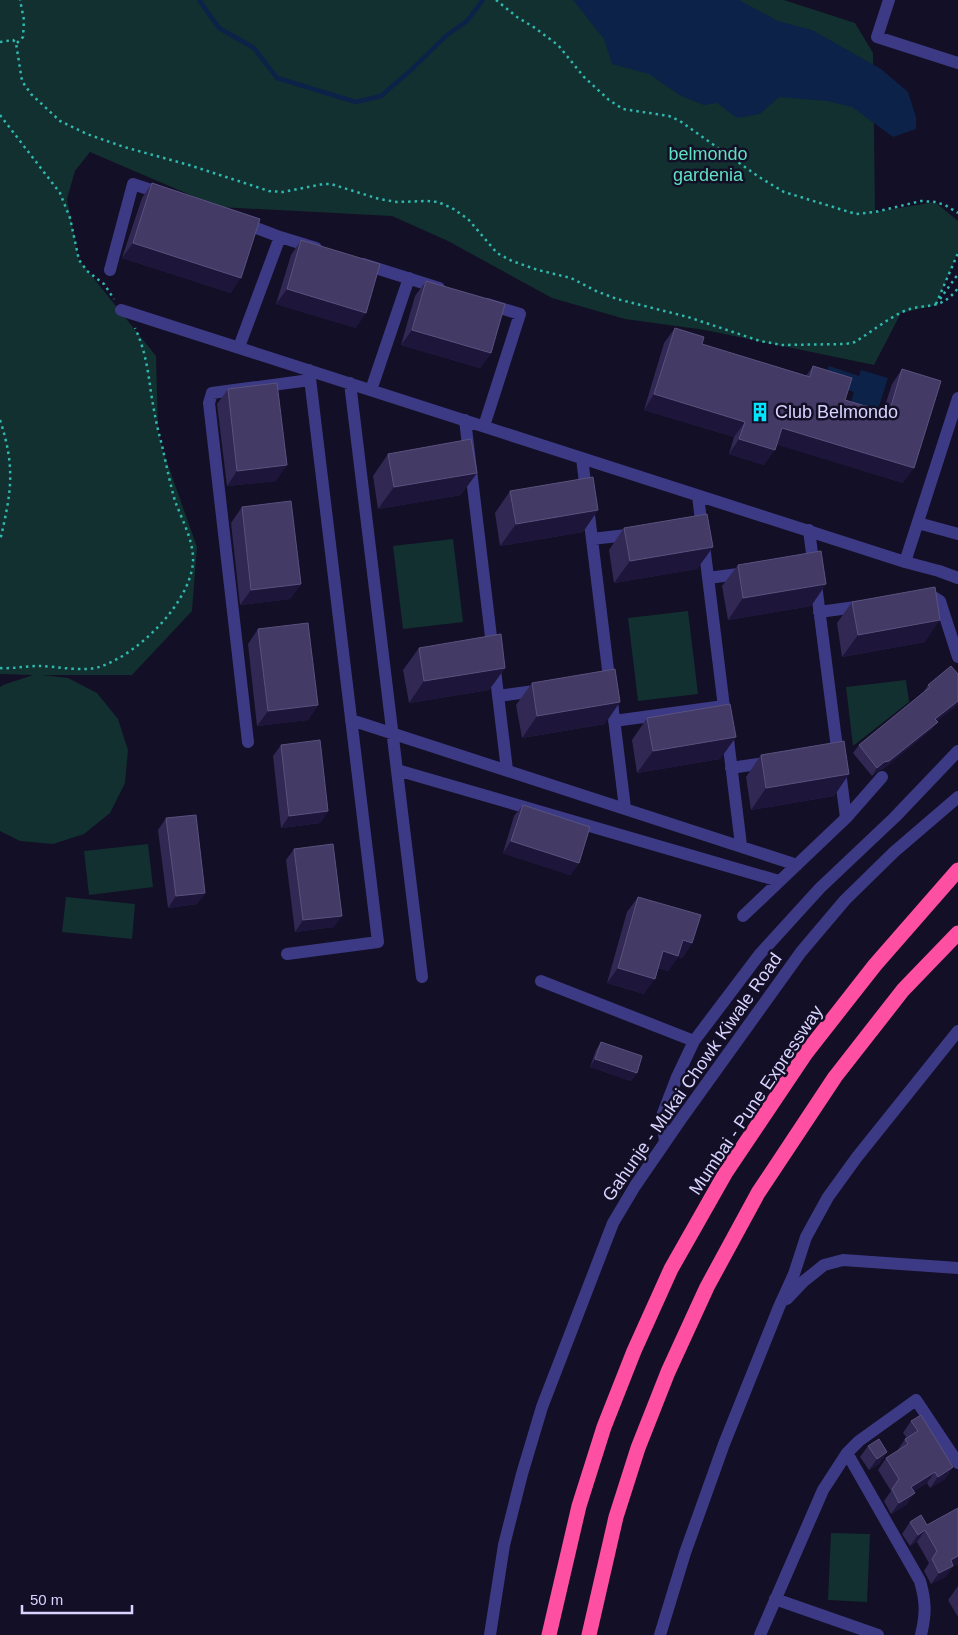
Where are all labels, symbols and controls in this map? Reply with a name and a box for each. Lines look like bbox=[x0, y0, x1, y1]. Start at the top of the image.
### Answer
park label: belmondo gardenia bbox=[668, 144, 748, 185]
building icon: Club Belmondo bbox=[749, 401, 771, 423]
place label: Club Belmondo bbox=[775, 402, 898, 422]
street label: Gahunje - Mukai Chowk Kiwale Road bbox=[598, 949, 786, 1205]
street label: Mumbai - Pune Expressway bbox=[685, 1002, 827, 1198]
scale bar bbox=[22, 1582, 132, 1614]
text: 50 m bbox=[30, 1591, 63, 1608]

